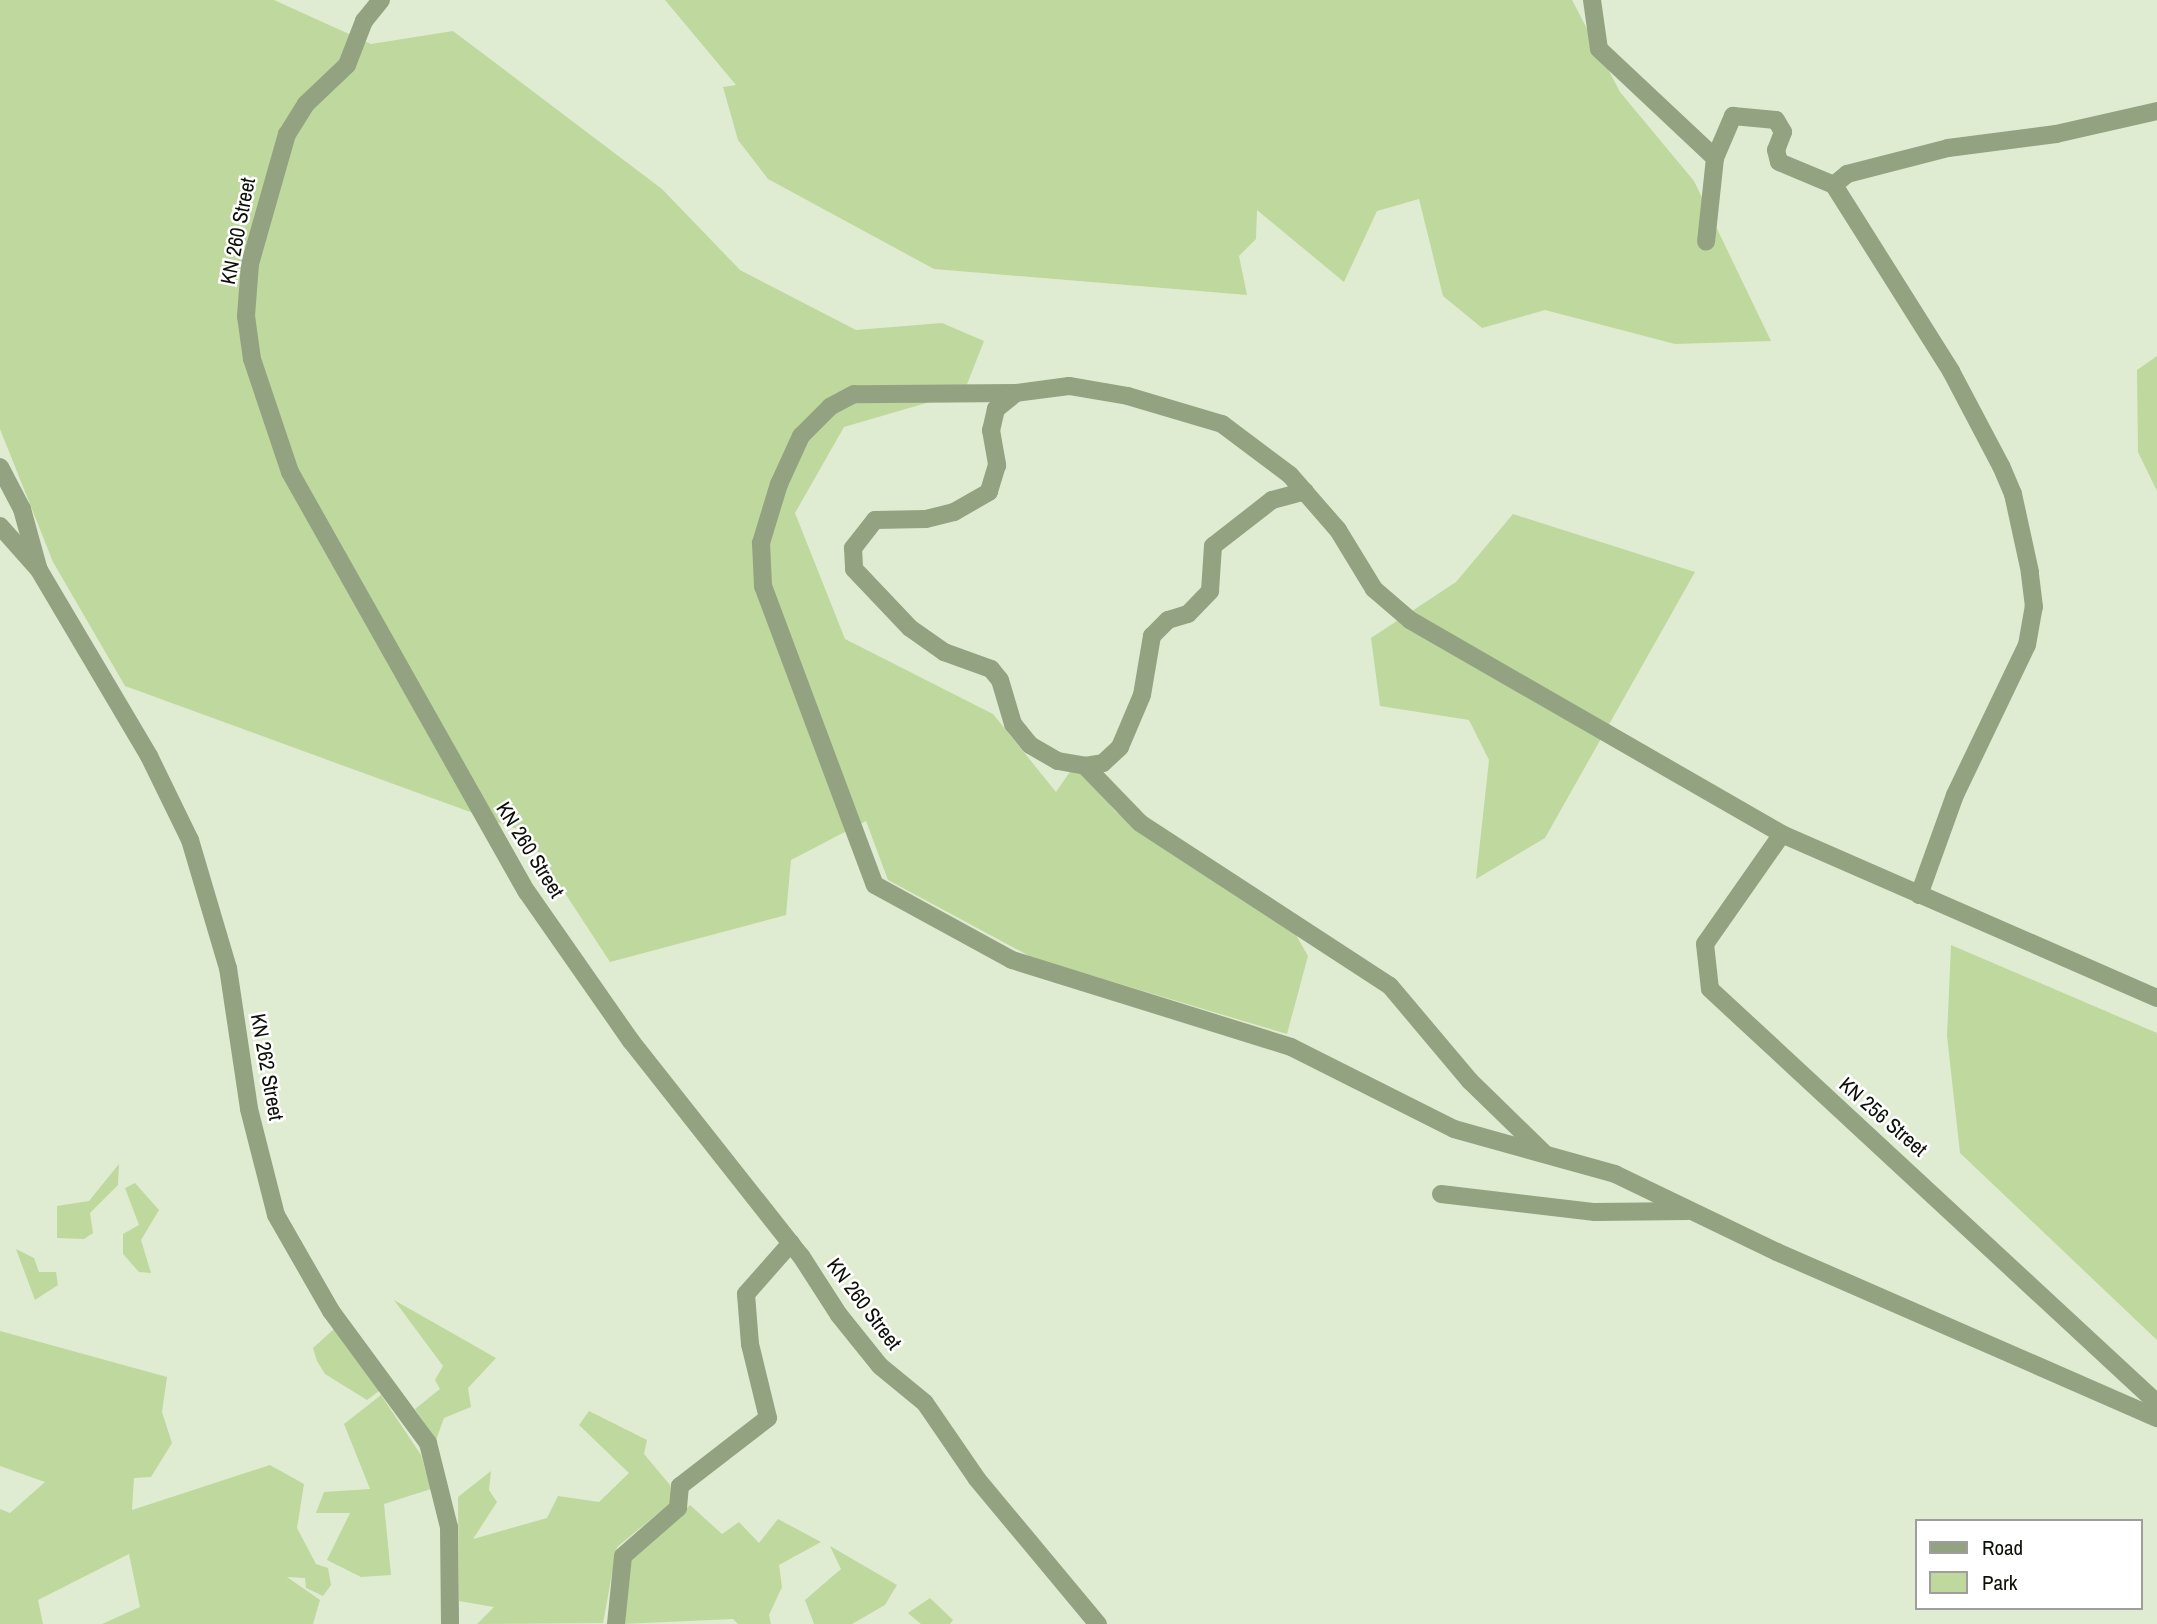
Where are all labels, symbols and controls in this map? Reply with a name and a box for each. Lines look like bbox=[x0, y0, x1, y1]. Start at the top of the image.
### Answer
street label: KN 260 Street bbox=[215, 176, 261, 286]
street label: KN 260 Street bbox=[491, 797, 569, 903]
street label: KN 262 Street bbox=[245, 1012, 289, 1122]
street label: KN 256 Street bbox=[1834, 1072, 1932, 1162]
street label: KN 260 Street bbox=[821, 1253, 907, 1355]
legend bbox=[1916, 1519, 2143, 1610]
text: Road bbox=[1982, 1533, 2023, 1562]
text: Park bbox=[1982, 1568, 2017, 1597]

